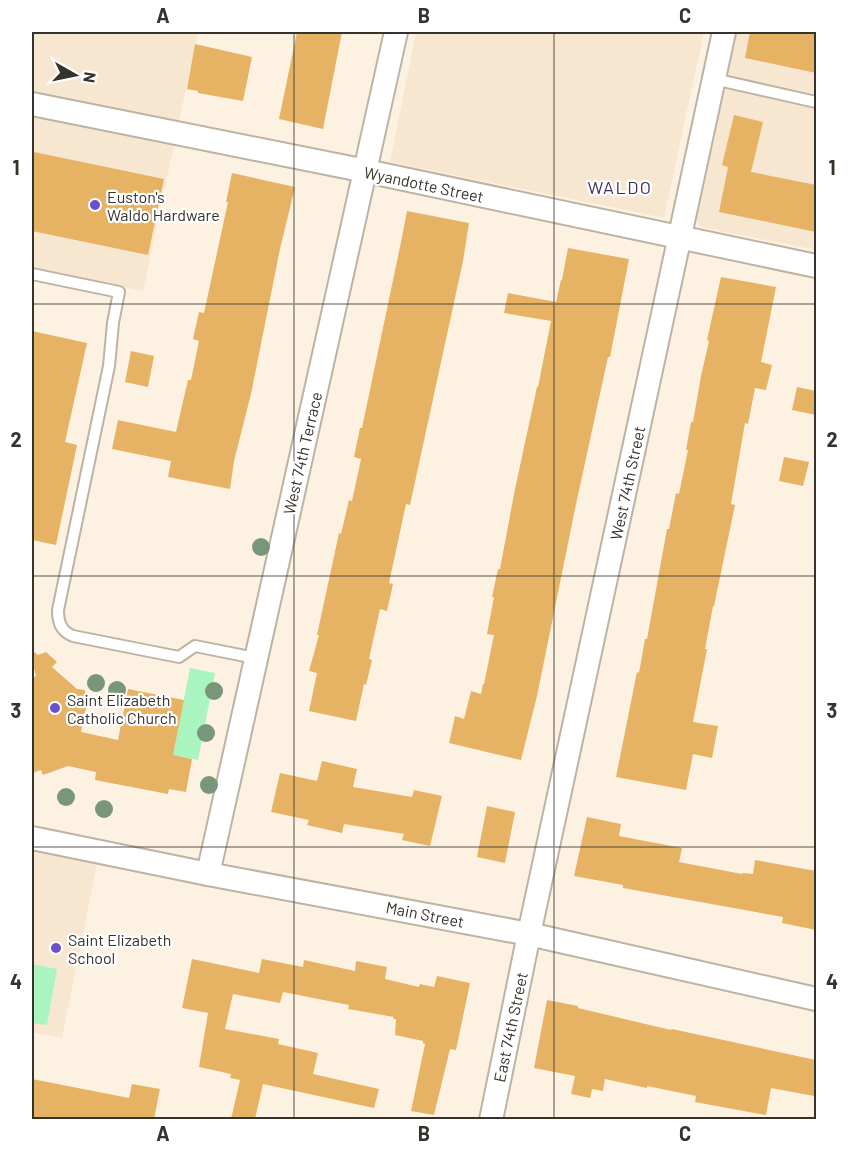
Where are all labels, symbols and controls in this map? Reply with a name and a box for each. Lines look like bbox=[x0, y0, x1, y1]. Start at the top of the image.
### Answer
text: A bbox=[156, 3, 170, 27]
text: B bbox=[418, 3, 430, 27]
text: C bbox=[679, 3, 691, 27]
north arrow bbox=[45, 45, 105, 105]
text: N bbox=[80, 71, 101, 84]
text: 1 bbox=[12, 155, 20, 179]
text: 1 bbox=[828, 155, 836, 179]
street label: Wyandotte Street bbox=[362, 162, 486, 206]
district label: WALDO bbox=[587, 176, 653, 198]
place label: Euston's Waldo Hardware bbox=[107, 187, 220, 224]
marker: Euston's Waldo Hardware bbox=[88, 198, 102, 212]
street label: West 74th Terrace bbox=[279, 390, 325, 516]
street label: West 74th Street bbox=[606, 424, 648, 542]
text: 2 bbox=[10, 427, 22, 451]
text: 2 bbox=[826, 427, 838, 451]
place label: Saint Elizabeth Catholic Church bbox=[67, 690, 177, 727]
text: 3 bbox=[11, 698, 21, 722]
text: 3 bbox=[827, 698, 837, 722]
marker: Saint Elizabeth Catholic Church bbox=[48, 701, 62, 715]
street label: Main Street bbox=[384, 897, 466, 931]
place label: Saint Elizabeth School bbox=[68, 930, 171, 967]
marker: Saint Elizabeth School bbox=[49, 941, 63, 955]
text: 4 bbox=[10, 969, 22, 993]
text: 4 bbox=[826, 969, 838, 993]
street label: East 74th Street bbox=[489, 970, 531, 1084]
text: A bbox=[156, 1121, 170, 1145]
text: B bbox=[418, 1121, 430, 1145]
text: C bbox=[679, 1121, 691, 1145]

